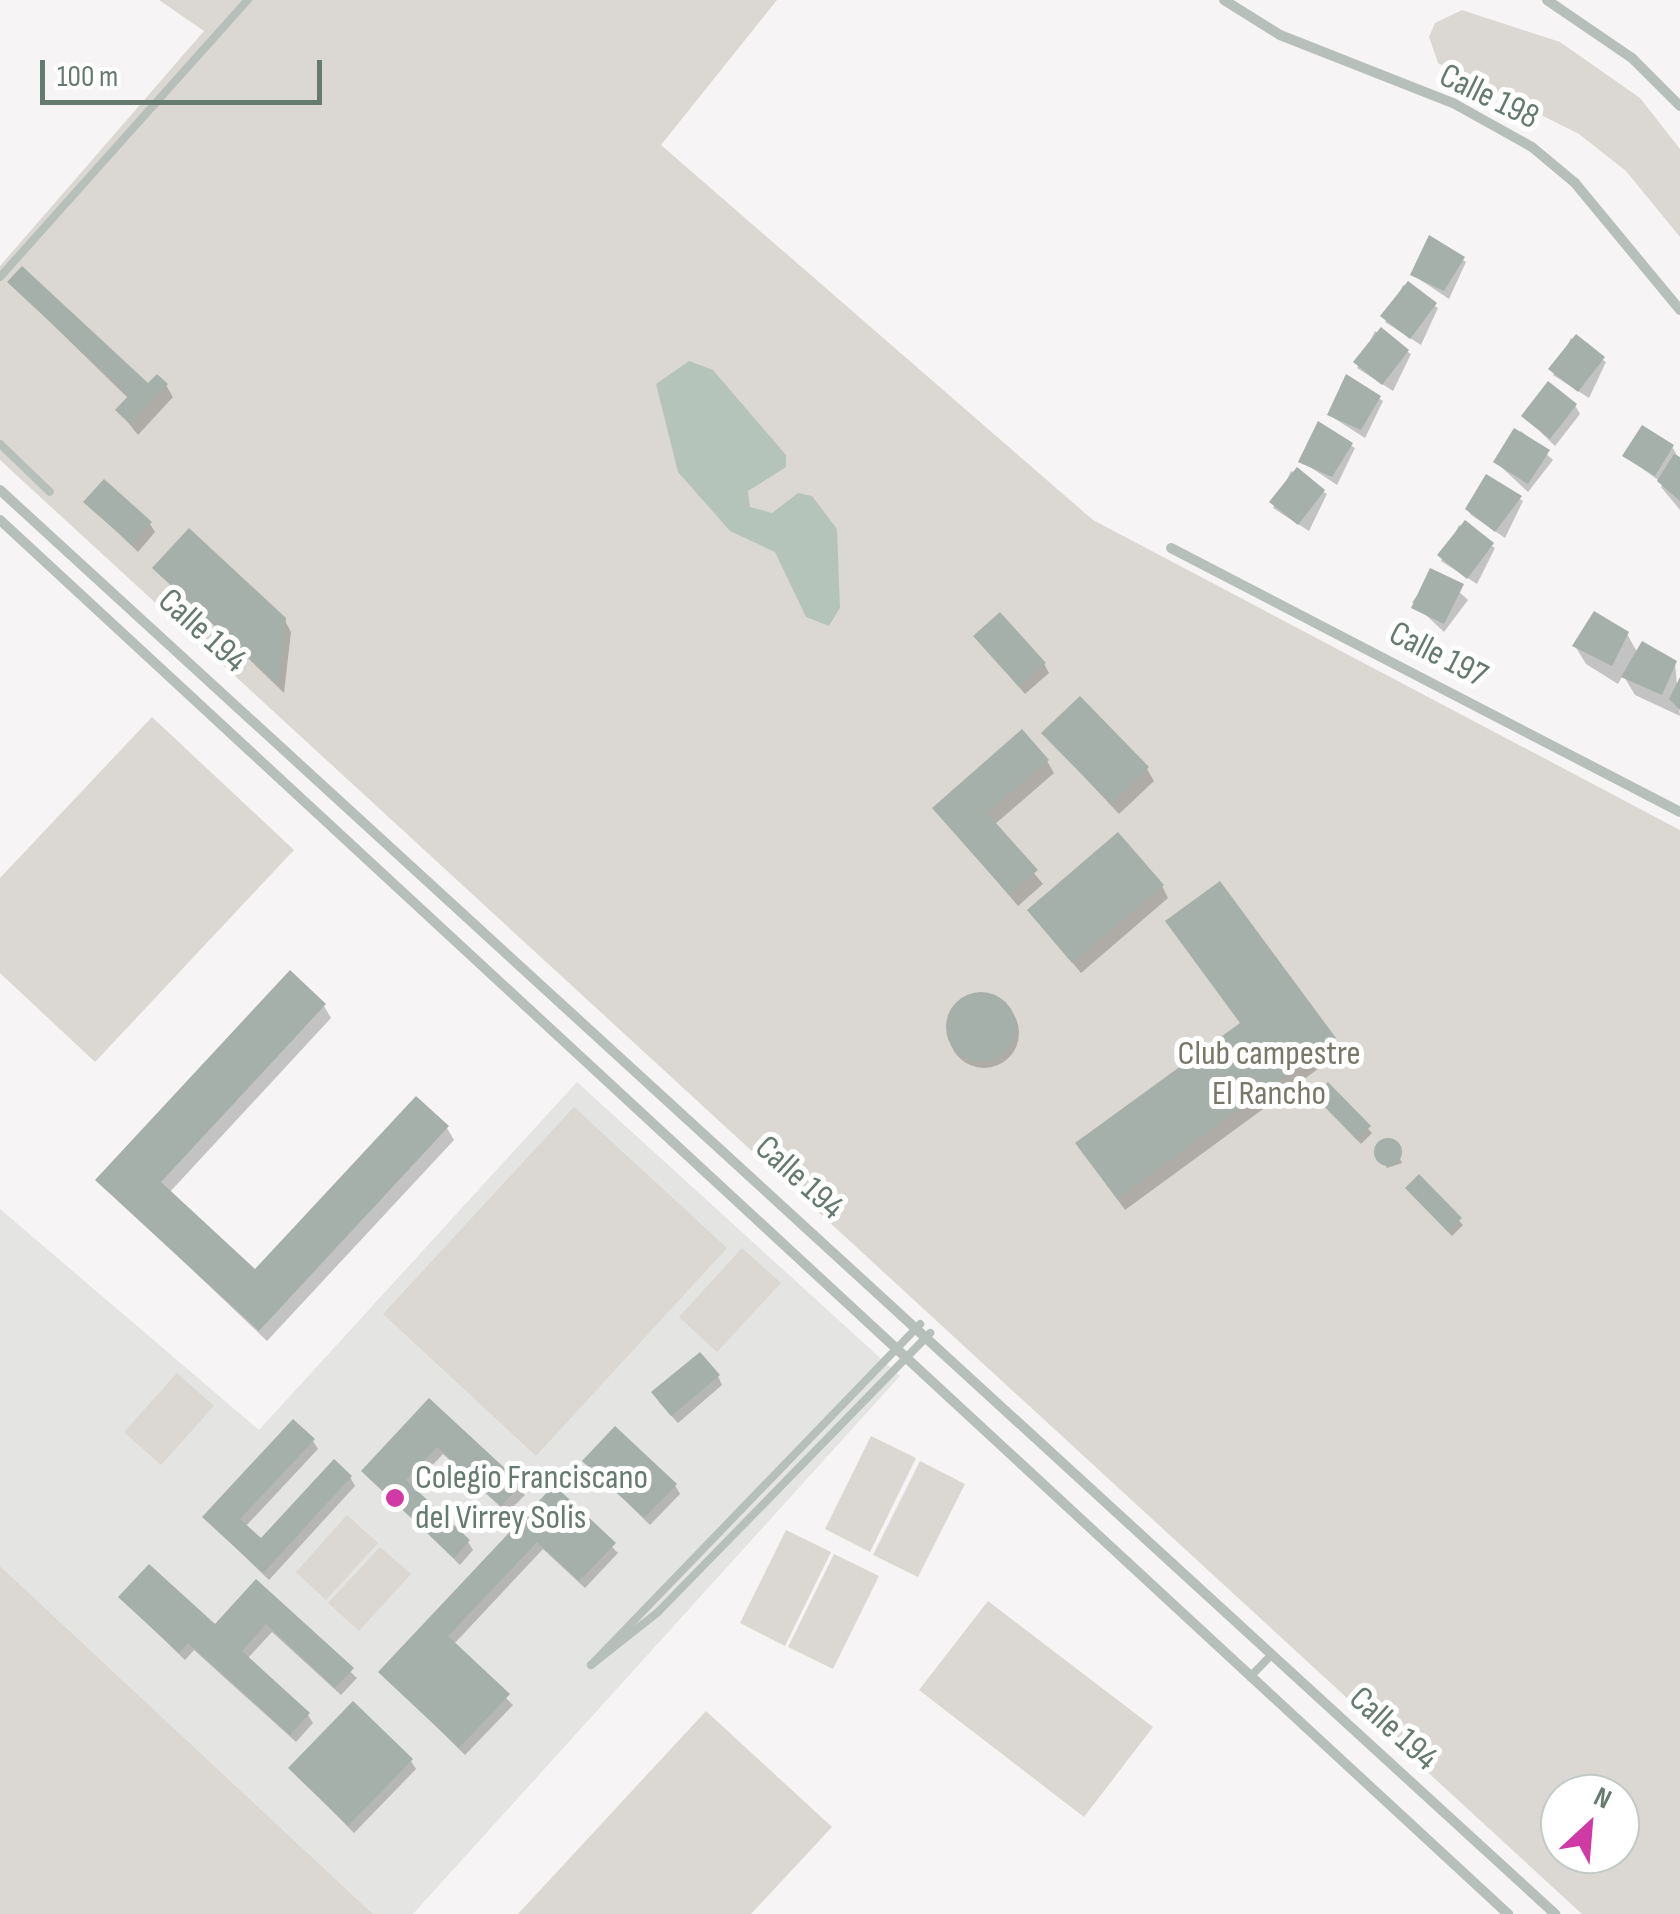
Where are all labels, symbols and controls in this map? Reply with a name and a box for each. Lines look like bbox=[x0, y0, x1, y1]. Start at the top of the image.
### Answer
scale bar bbox=[45, 40, 328, 102]
street label: Calle 198 bbox=[1432, 55, 1546, 139]
text: 100 m bbox=[57, 59, 118, 95]
street label: Calle 194 bbox=[149, 580, 255, 682]
street label: Calle 197 bbox=[1382, 613, 1494, 697]
park label: Club campestre El Rancho bbox=[1177, 1033, 1361, 1115]
street label: Calle 194 bbox=[746, 1127, 852, 1229]
place label: Colegio Franciscano del Virrey Solis bbox=[415, 1457, 648, 1539]
marker: Colegio Franciscano del Virrey Solis bbox=[384, 1487, 406, 1509]
street label: Calle 194 bbox=[1340, 1678, 1446, 1780]
north arrow bbox=[1540, 1774, 1640, 1874]
text: N bbox=[1589, 1780, 1616, 1816]

